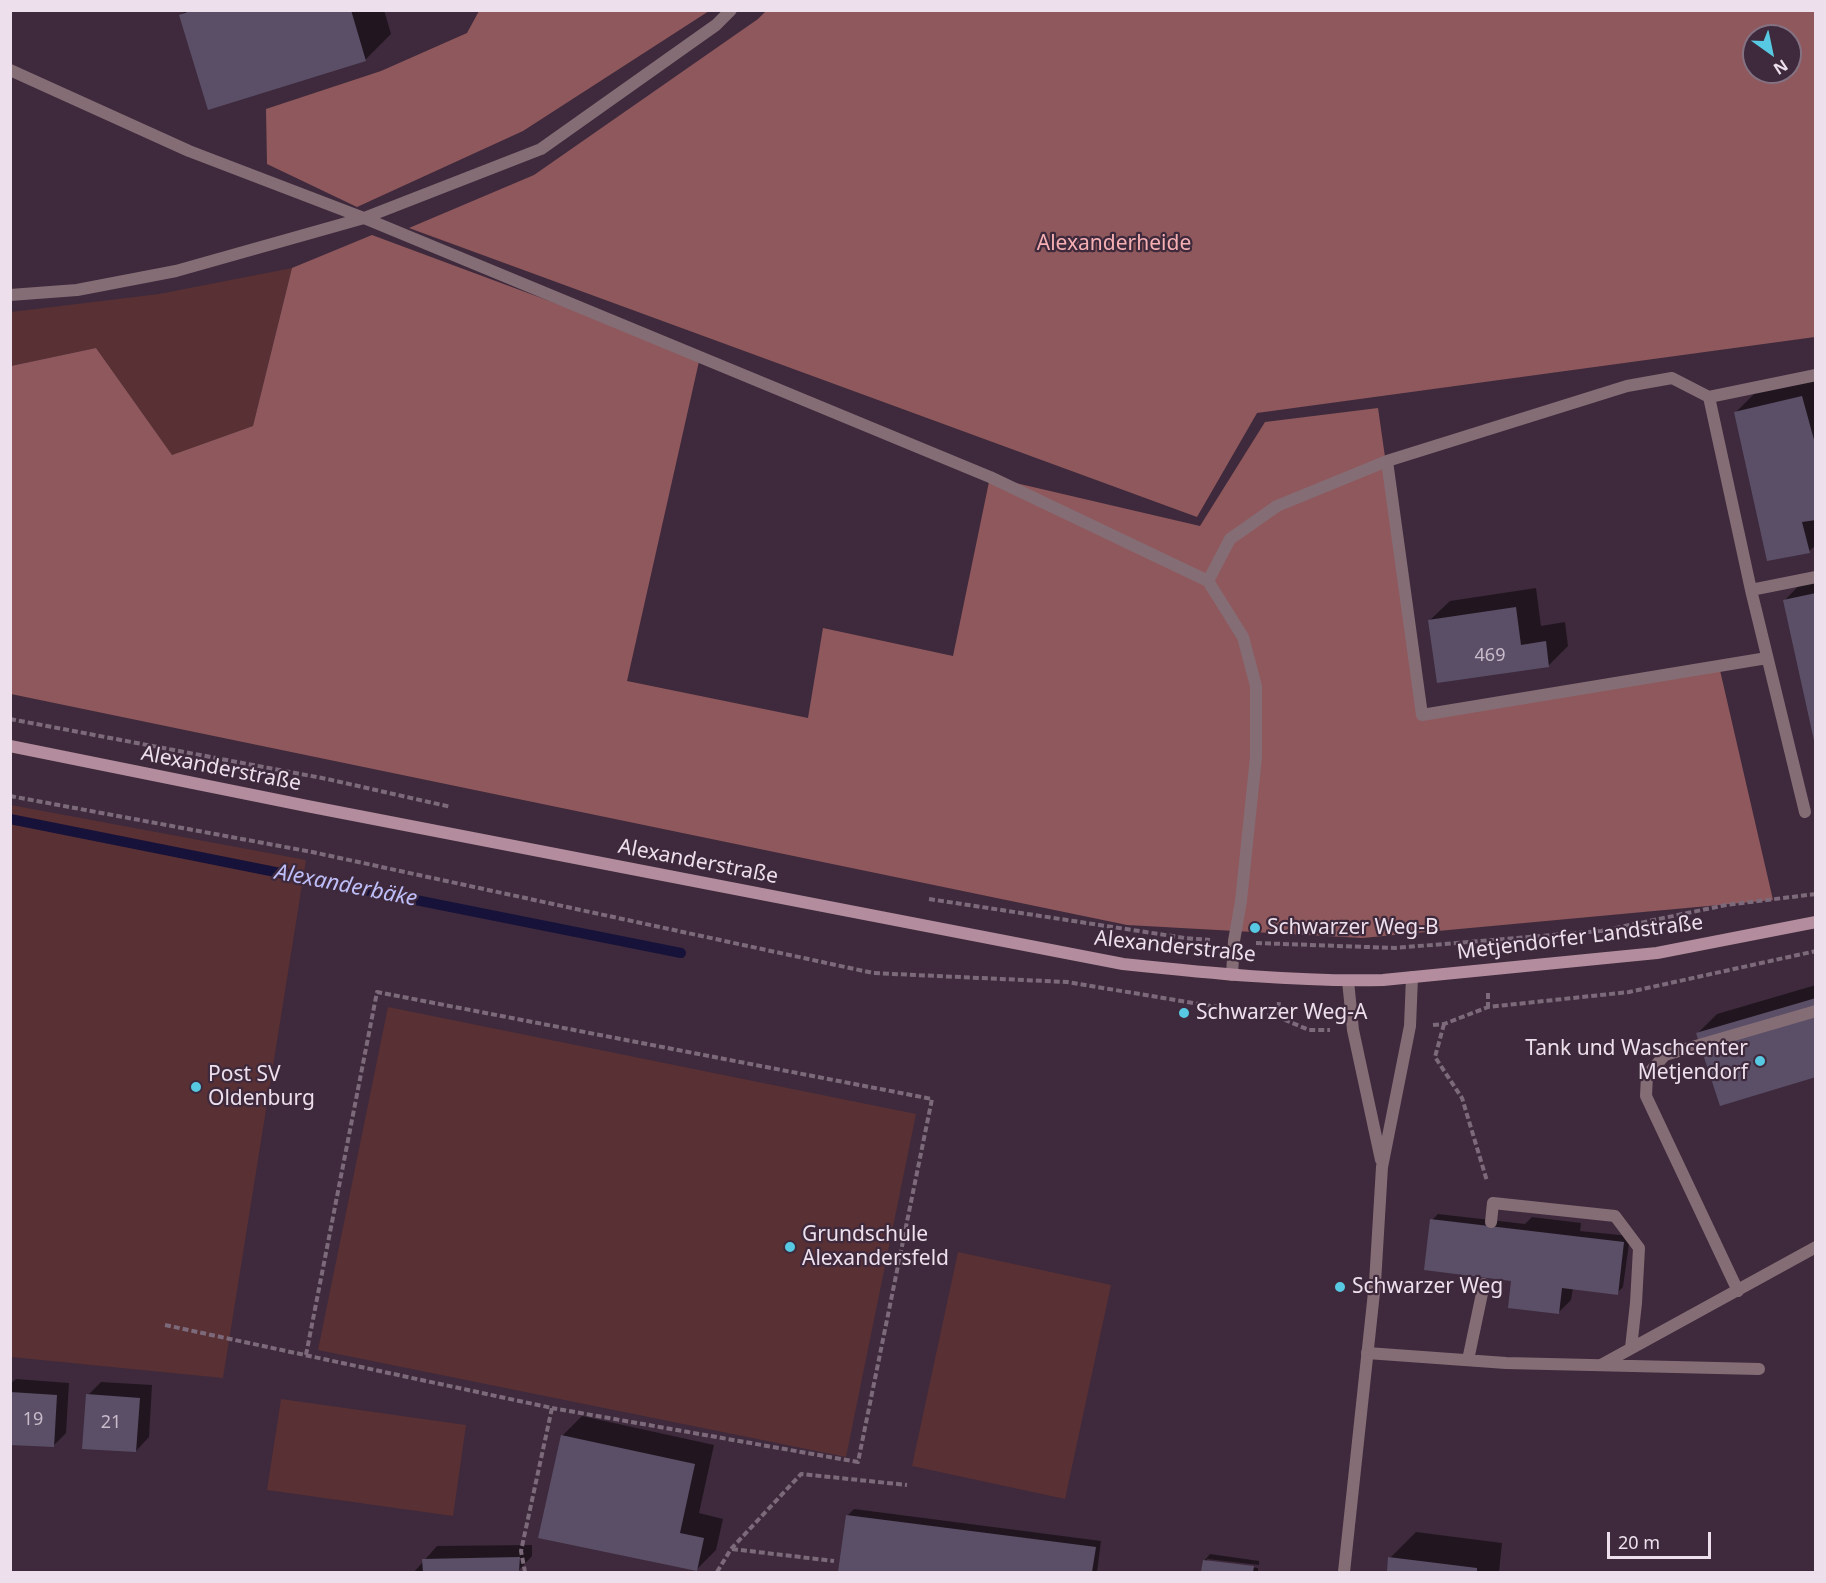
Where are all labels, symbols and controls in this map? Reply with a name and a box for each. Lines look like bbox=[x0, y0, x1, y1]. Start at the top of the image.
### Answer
north arrow bbox=[1742, 24, 1802, 84]
text: N bbox=[1769, 55, 1792, 80]
park label: Alexanderheide bbox=[1037, 231, 1191, 257]
house number: 469 bbox=[1475, 645, 1505, 667]
street label: Alexanderstraße bbox=[139, 741, 303, 797]
street label: Alexanderstraße bbox=[616, 834, 780, 890]
water label: Alexanderbäke bbox=[273, 859, 419, 913]
street label: Metjendorfer Landstraße bbox=[1456, 910, 1704, 966]
place label: Schwarzer Weg-B bbox=[1267, 915, 1439, 941]
marker: Schwarzer Weg-B bbox=[1248, 921, 1262, 935]
street label: Alexanderstraße bbox=[1093, 926, 1257, 968]
place label: Schwarzer Weg-A bbox=[1196, 1000, 1367, 1026]
marker: Schwarzer Weg-A bbox=[1177, 1006, 1191, 1020]
place label: Tank und Waschcenter Metjendorf bbox=[1525, 1036, 1748, 1086]
marker: Tank und Waschcenter Metjendorf bbox=[1753, 1054, 1767, 1068]
place label: Post SV Oldenburg bbox=[208, 1062, 315, 1112]
marker: Post SV Oldenburg bbox=[189, 1080, 203, 1094]
place label: Grundschule Alexandersfeld bbox=[802, 1222, 949, 1272]
marker: Grundschule Alexandersfeld bbox=[783, 1240, 797, 1254]
place label: Schwarzer Weg bbox=[1352, 1274, 1503, 1300]
marker: Schwarzer Weg bbox=[1333, 1280, 1347, 1294]
house number: 19 bbox=[23, 1409, 43, 1431]
house number: 21 bbox=[101, 1412, 121, 1434]
scale bar bbox=[1610, 1520, 1714, 1558]
text: 20 m bbox=[1618, 1530, 1660, 1554]

